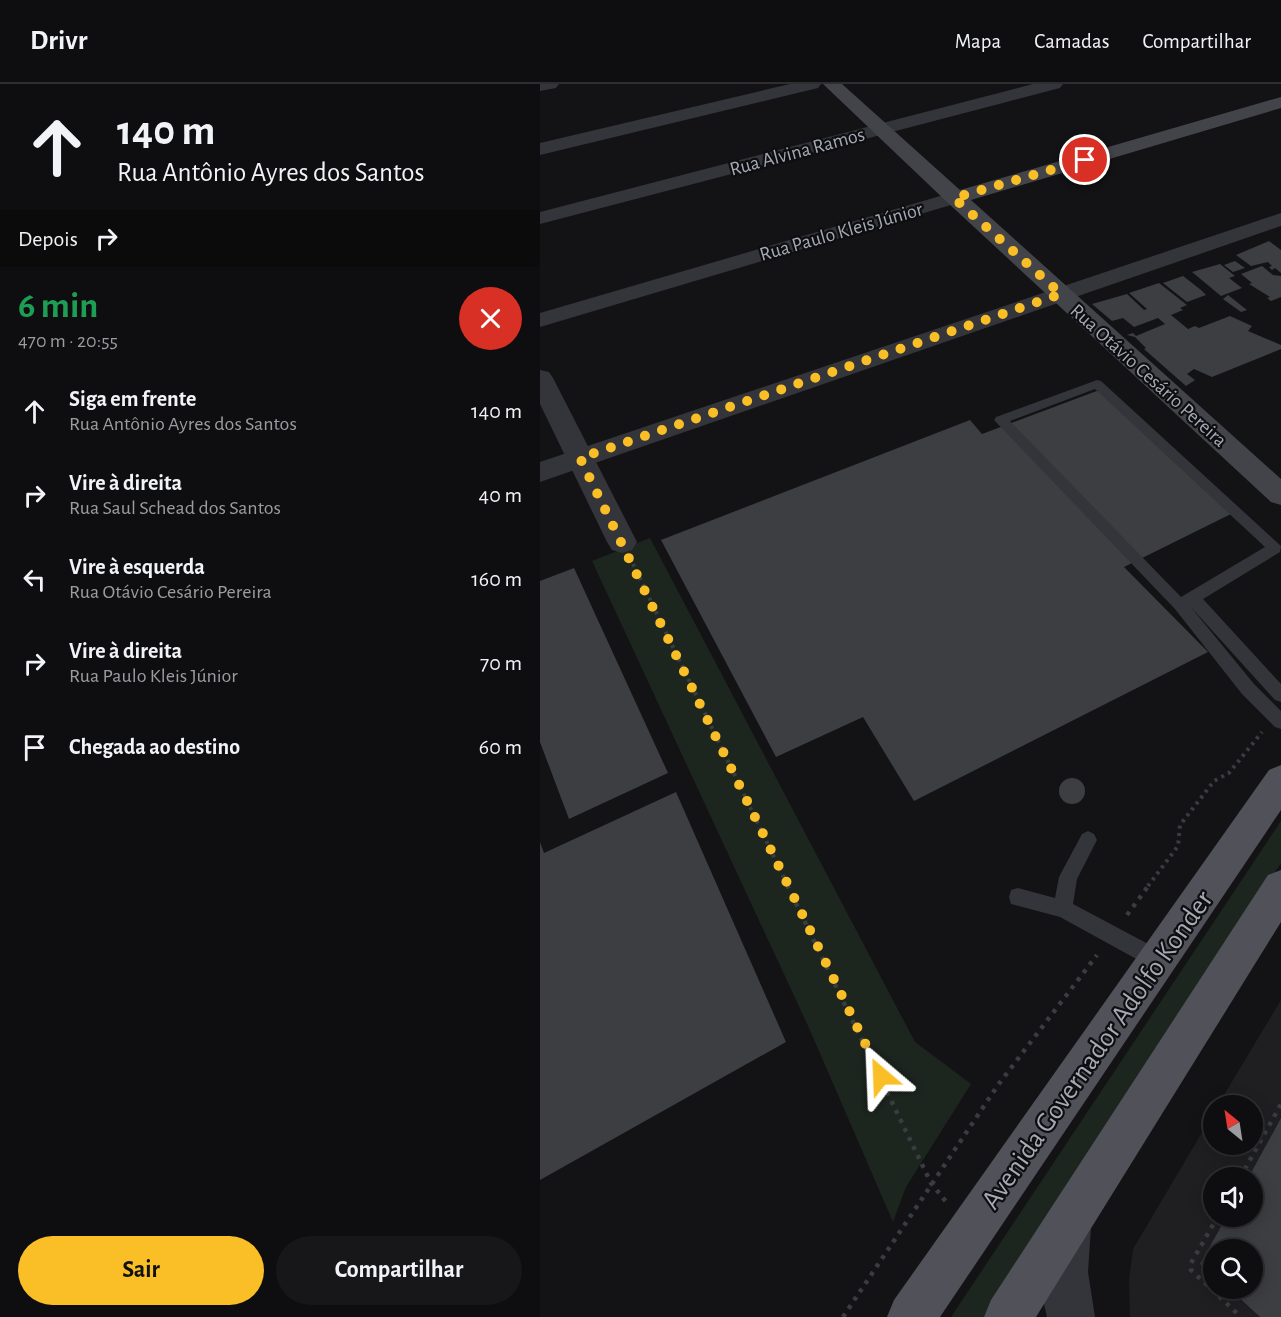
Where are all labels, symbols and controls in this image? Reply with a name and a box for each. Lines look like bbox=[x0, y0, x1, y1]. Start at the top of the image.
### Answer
text: Drivr bbox=[30, 27, 87, 55]
text: Mapa bbox=[955, 31, 1001, 52]
text: Camadas bbox=[1034, 31, 1109, 52]
text: Compartilhar bbox=[1142, 31, 1251, 52]
icon: ahead bbox=[18, 108, 96, 186]
text: 140 m bbox=[117, 110, 215, 152]
street label: Rua Alvina Ramos bbox=[728, 124, 867, 180]
pin bbox=[1059, 134, 1110, 185]
icon: arrive bbox=[1068, 143, 1101, 176]
text: Rua Antônio Ayres dos Santos bbox=[117, 159, 425, 186]
street label: Rua Paulo Kleis Júnior bbox=[757, 199, 926, 265]
icon: right bbox=[90, 222, 123, 255]
text: Depois bbox=[18, 228, 78, 250]
button: close bbox=[459, 287, 522, 350]
text: 6 min bbox=[18, 288, 98, 324]
street label: Rua Otávio Cesário Pereira bbox=[1066, 300, 1230, 451]
text: 470 m · 20:55 bbox=[18, 331, 118, 351]
text: Siga em frente bbox=[69, 388, 196, 410]
icon: ahead bbox=[18, 395, 51, 428]
text: 140 m bbox=[471, 400, 522, 422]
text: Rua Antônio Ayres dos Santos bbox=[69, 414, 297, 434]
text: Vire à direita bbox=[69, 472, 182, 494]
icon: right bbox=[18, 479, 51, 512]
text: 40 m bbox=[479, 484, 522, 506]
text: Rua Saul Schead dos Santos bbox=[69, 498, 281, 518]
text: Vire à esquerda bbox=[69, 556, 205, 578]
icon: left bbox=[18, 563, 51, 596]
text: 160 m bbox=[471, 568, 522, 590]
text: Rua Otávio Cesário Pereira bbox=[69, 582, 272, 602]
text: Vire à direita bbox=[69, 640, 182, 662]
icon: right bbox=[18, 647, 51, 680]
text: 70 m bbox=[480, 652, 522, 674]
text: Rua Paulo Kleis Júnior bbox=[69, 666, 238, 686]
icon: arrive bbox=[18, 731, 51, 764]
text: Chegada ao destino bbox=[69, 736, 240, 758]
text: 60 m bbox=[479, 736, 522, 758]
street label: Avenida Governador Adolfo Konder bbox=[977, 886, 1219, 1214]
position arrow bbox=[849, 1044, 913, 1108]
north arrow bbox=[1203, 1095, 1263, 1155]
map controls bbox=[1203, 1095, 1263, 1299]
button: sound bbox=[1203, 1167, 1263, 1227]
button: Sair bbox=[18, 1236, 264, 1305]
button: Compartilhar bbox=[276, 1236, 522, 1305]
button: search bbox=[1203, 1239, 1263, 1299]

